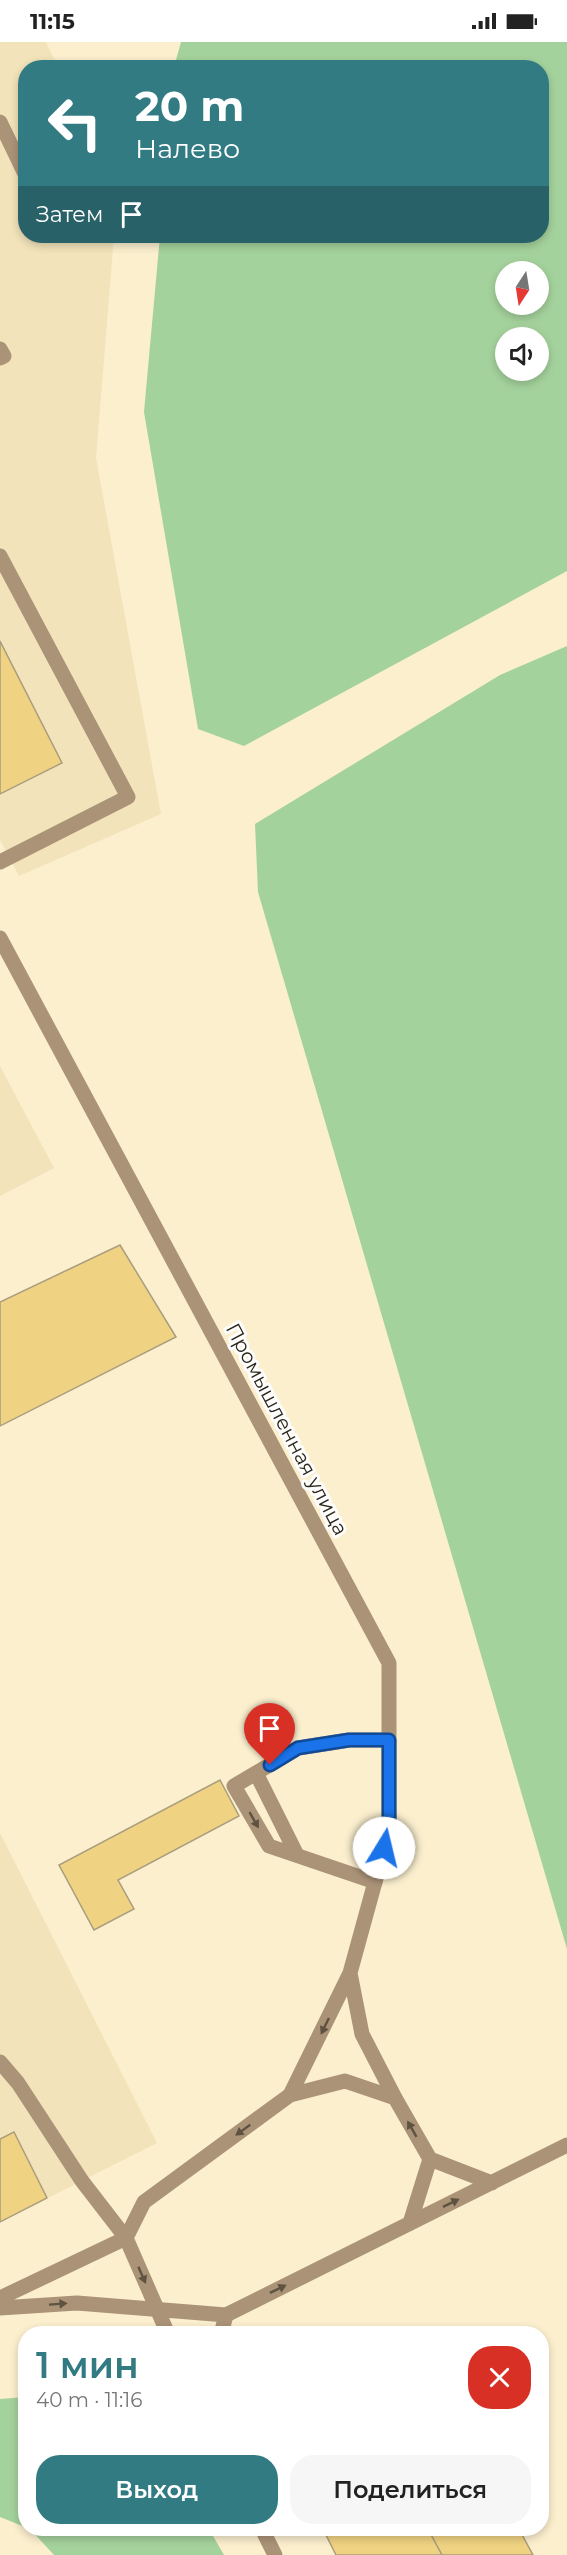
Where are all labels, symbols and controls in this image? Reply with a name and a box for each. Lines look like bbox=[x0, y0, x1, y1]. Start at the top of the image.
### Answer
text: 11:15 bbox=[30, 8, 75, 35]
text: 20 m bbox=[135, 80, 244, 132]
icon: left bbox=[36, 84, 114, 162]
text: Налево bbox=[135, 132, 240, 165]
icon: arrive bbox=[115, 198, 148, 231]
text: Затем bbox=[36, 201, 103, 228]
north arrow bbox=[495, 261, 549, 315]
map controls bbox=[495, 261, 549, 381]
button: sound bbox=[495, 327, 549, 381]
street label: Промышленная улица bbox=[221, 1319, 353, 1539]
pin bbox=[244, 1703, 295, 1765]
icon: arrive bbox=[253, 1712, 286, 1745]
one-way arrow bbox=[249, 1812, 259, 1829]
position arrow bbox=[352, 1816, 416, 1880]
one-way arrow bbox=[320, 2017, 329, 2034]
one-way arrow bbox=[407, 2120, 417, 2137]
one-way arrow bbox=[236, 2123, 251, 2135]
one-way arrow bbox=[442, 2199, 460, 2209]
one-way arrow bbox=[137, 2266, 146, 2283]
one-way arrow bbox=[270, 2284, 287, 2294]
one-way arrow bbox=[49, 2299, 68, 2308]
text: 1 мин bbox=[36, 2343, 139, 2387]
button: close bbox=[468, 2346, 531, 2409]
text: 40 m · 11:16 bbox=[36, 2388, 143, 2412]
button: Выход bbox=[36, 2455, 278, 2524]
button: Поделиться bbox=[290, 2455, 531, 2524]

